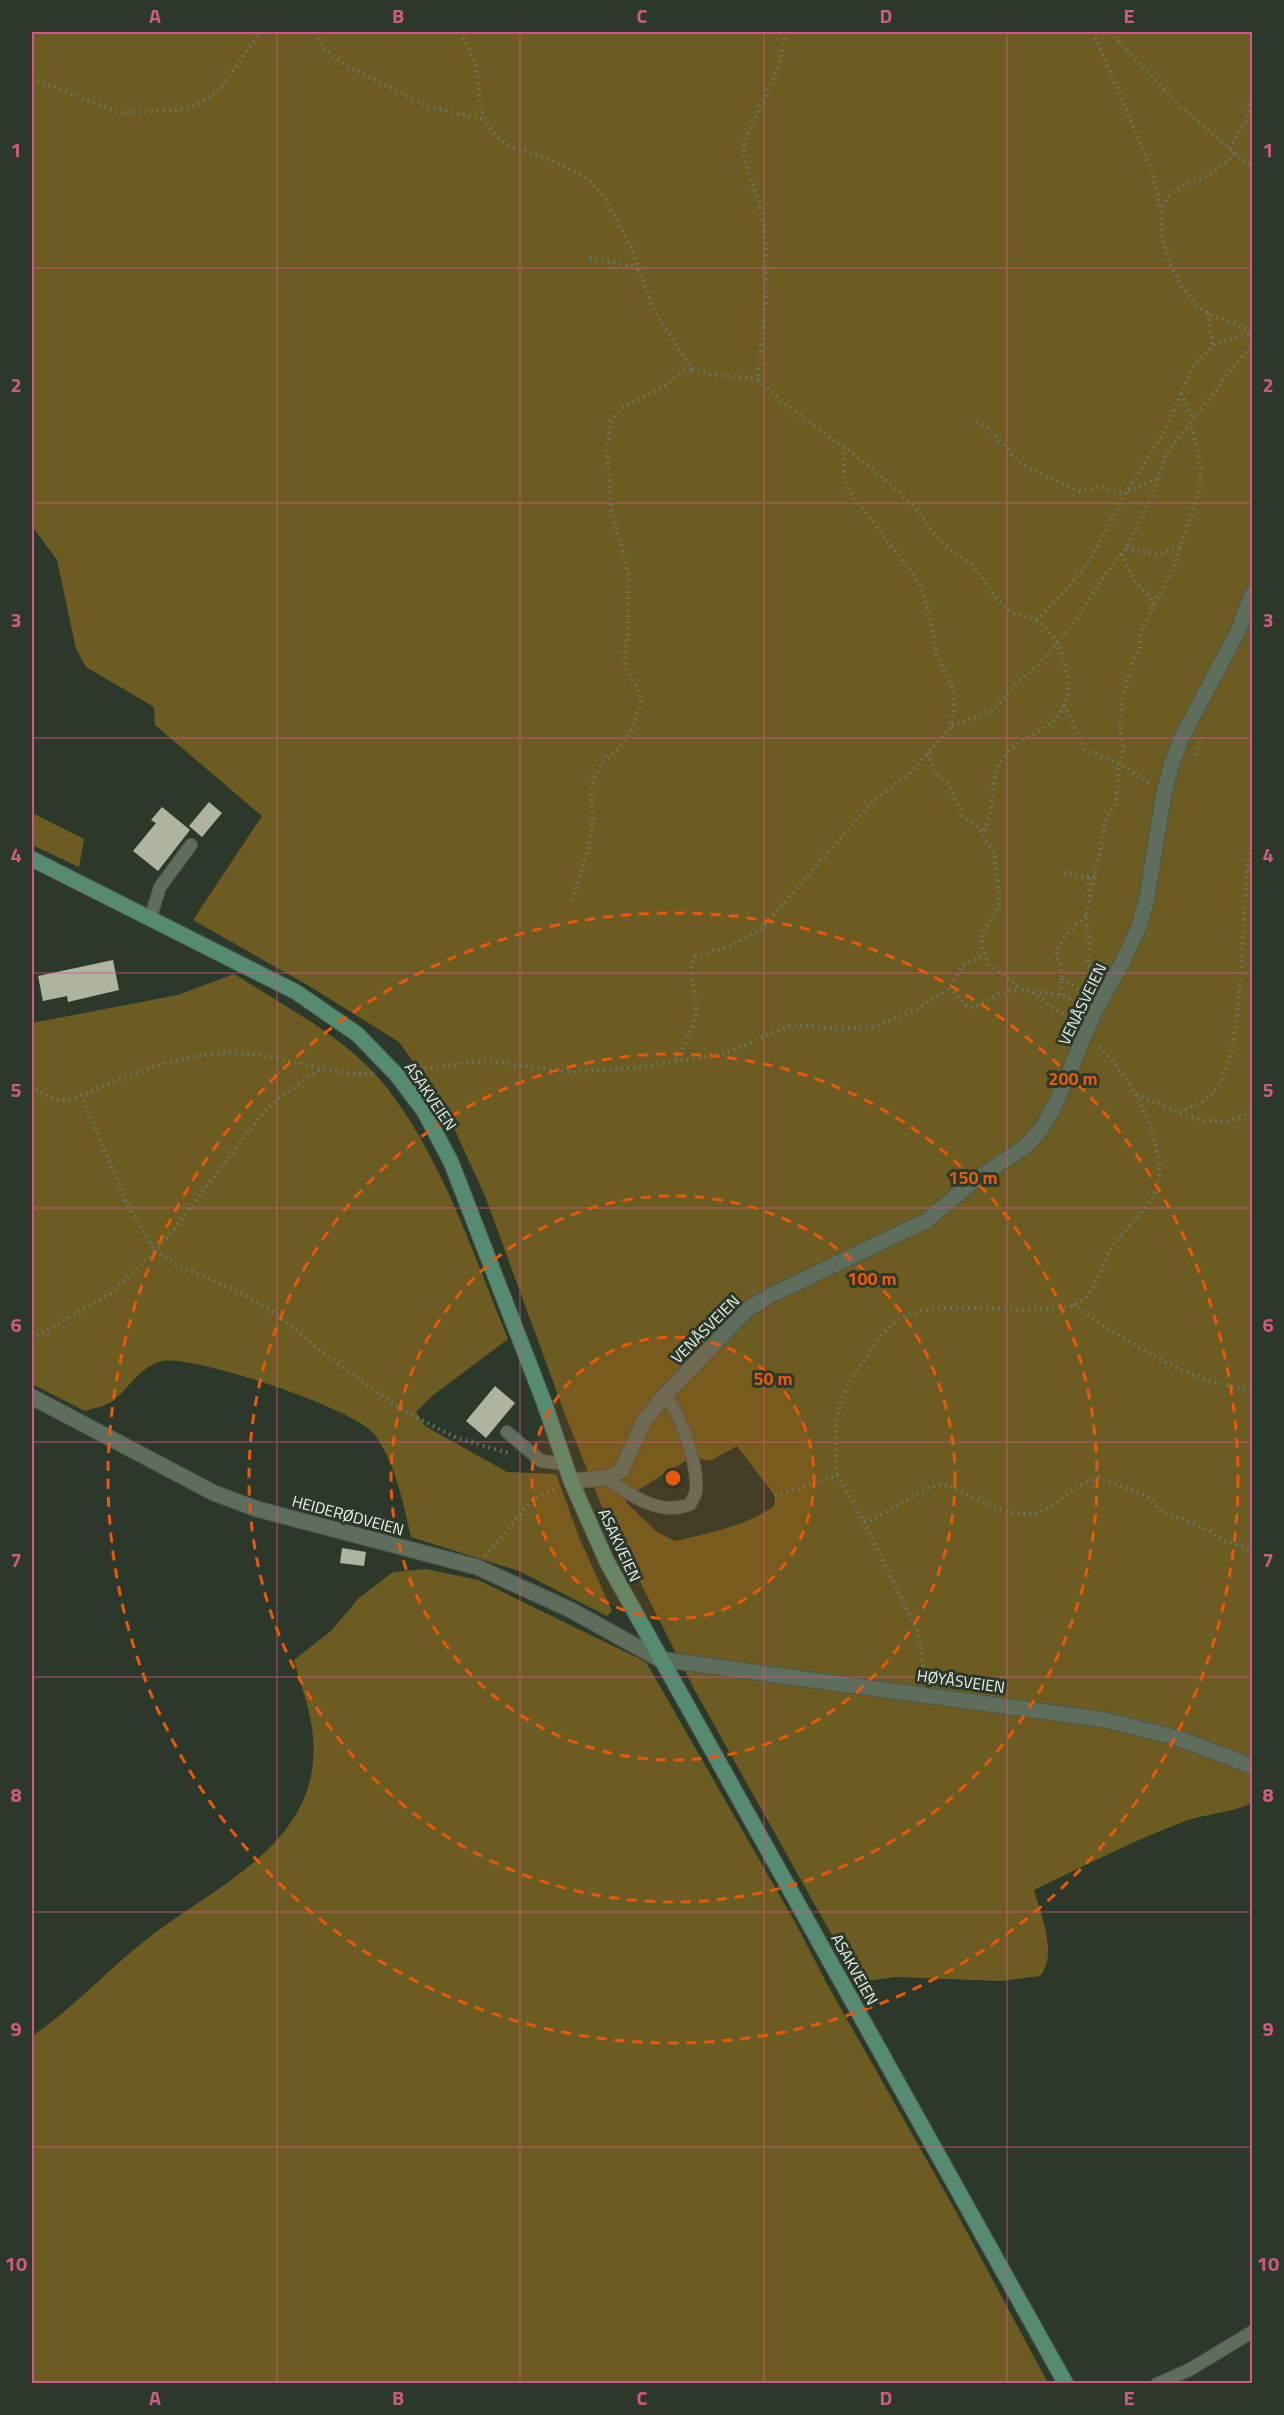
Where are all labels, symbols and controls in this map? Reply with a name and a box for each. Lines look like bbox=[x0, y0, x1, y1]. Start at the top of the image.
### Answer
text: A bbox=[149, 0, 161, 31]
text: B bbox=[392, 0, 404, 31]
text: C bbox=[637, 0, 648, 31]
text: D bbox=[880, 0, 892, 31]
text: E bbox=[1123, 0, 1135, 31]
text: 1 bbox=[10, 134, 22, 165]
text: 1 bbox=[1262, 134, 1274, 165]
text: 2 bbox=[10, 369, 22, 400]
text: 2 bbox=[1262, 369, 1274, 400]
text: 3 bbox=[10, 604, 22, 635]
text: 3 bbox=[1262, 604, 1274, 635]
text: 4 bbox=[10, 839, 22, 870]
text: 4 bbox=[1262, 839, 1274, 870]
street label: VENÅSVEIEN bbox=[1052, 959, 1112, 1049]
street label: ASAKVEIEN bbox=[399, 1057, 463, 1135]
text: 200 m bbox=[1048, 1065, 1098, 1092]
text: 5 bbox=[10, 1074, 22, 1105]
text: 5 bbox=[1262, 1074, 1274, 1105]
text: 150 m bbox=[948, 1164, 998, 1191]
text: 100 m bbox=[847, 1265, 897, 1292]
street label: VENÅSVEIEN bbox=[665, 1289, 745, 1369]
text: 6 bbox=[10, 1309, 22, 1340]
text: 6 bbox=[1262, 1309, 1274, 1340]
text: 50 m bbox=[753, 1365, 793, 1392]
centre of rings bbox=[663, 1468, 683, 1488]
street label: HEIDERØDVEIEN bbox=[289, 1489, 407, 1541]
street label: ASAKVEIEN bbox=[593, 1504, 647, 1586]
text: 7 bbox=[10, 1544, 22, 1575]
text: 7 bbox=[1262, 1544, 1274, 1575]
street label: HØYÅSVEIEN bbox=[916, 1663, 1006, 1699]
text: 8 bbox=[10, 1779, 22, 1810]
text: 8 bbox=[1262, 1779, 1274, 1810]
street label: ASAKVEIEN bbox=[826, 1929, 884, 2009]
text: 9 bbox=[10, 2013, 22, 2044]
text: 9 bbox=[1262, 2013, 1274, 2044]
text: 10 bbox=[5, 2248, 27, 2279]
text: 10 bbox=[1257, 2248, 1279, 2279]
text: A bbox=[149, 2382, 161, 2413]
text: B bbox=[392, 2382, 404, 2413]
text: C bbox=[637, 2382, 648, 2413]
text: D bbox=[880, 2382, 892, 2413]
text: E bbox=[1123, 2382, 1135, 2413]

